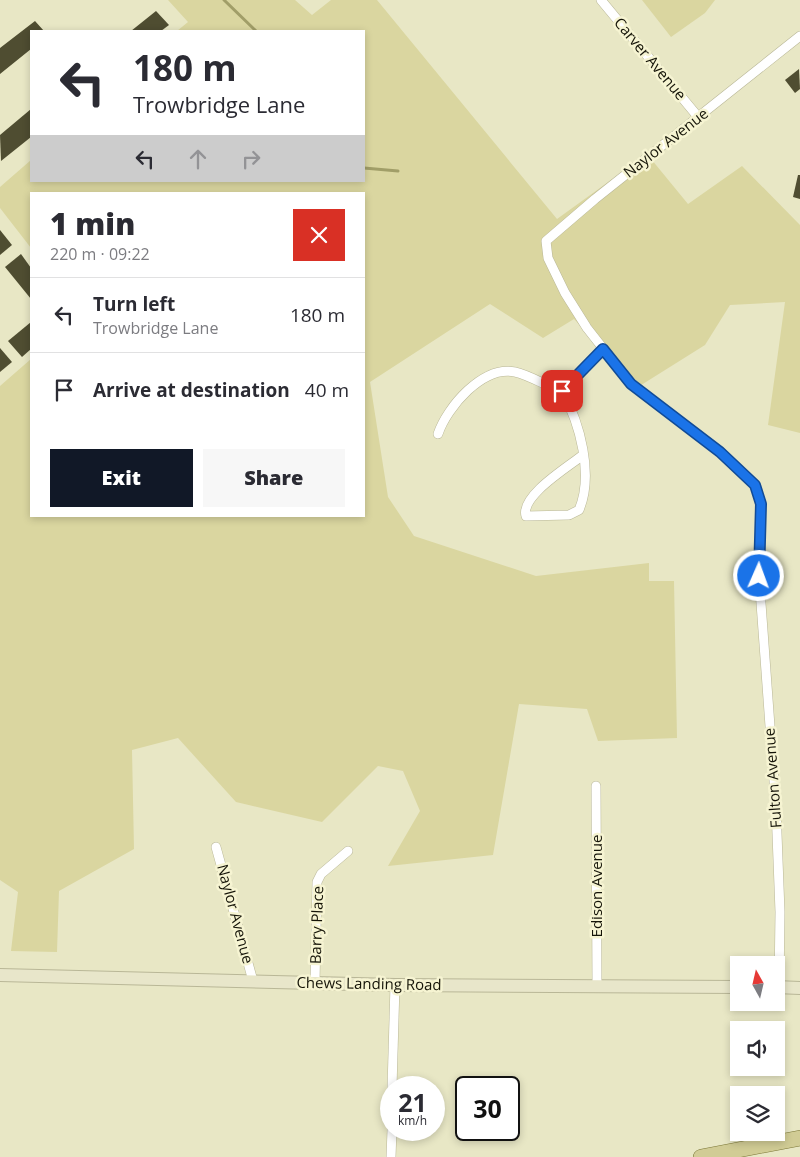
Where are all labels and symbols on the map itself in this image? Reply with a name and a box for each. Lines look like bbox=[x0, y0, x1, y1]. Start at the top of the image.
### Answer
street label: Carver Avenue bbox=[610, 13, 691, 104]
street label: Naylor Avenue bbox=[619, 103, 712, 182]
pin bbox=[541, 370, 583, 412]
position arrow bbox=[732, 549, 784, 601]
street label: Fulton Avenue bbox=[759, 727, 785, 829]
street label: Edison Avenue bbox=[586, 835, 606, 937]
street label: Naylor Avenue bbox=[213, 862, 259, 966]
street label: Barry Place bbox=[305, 885, 327, 965]
north arrow bbox=[730, 956, 785, 1011]
street label: Chews Landing Road bbox=[296, 972, 442, 994]
speed limit sign: 30 bbox=[455, 1076, 520, 1141]

